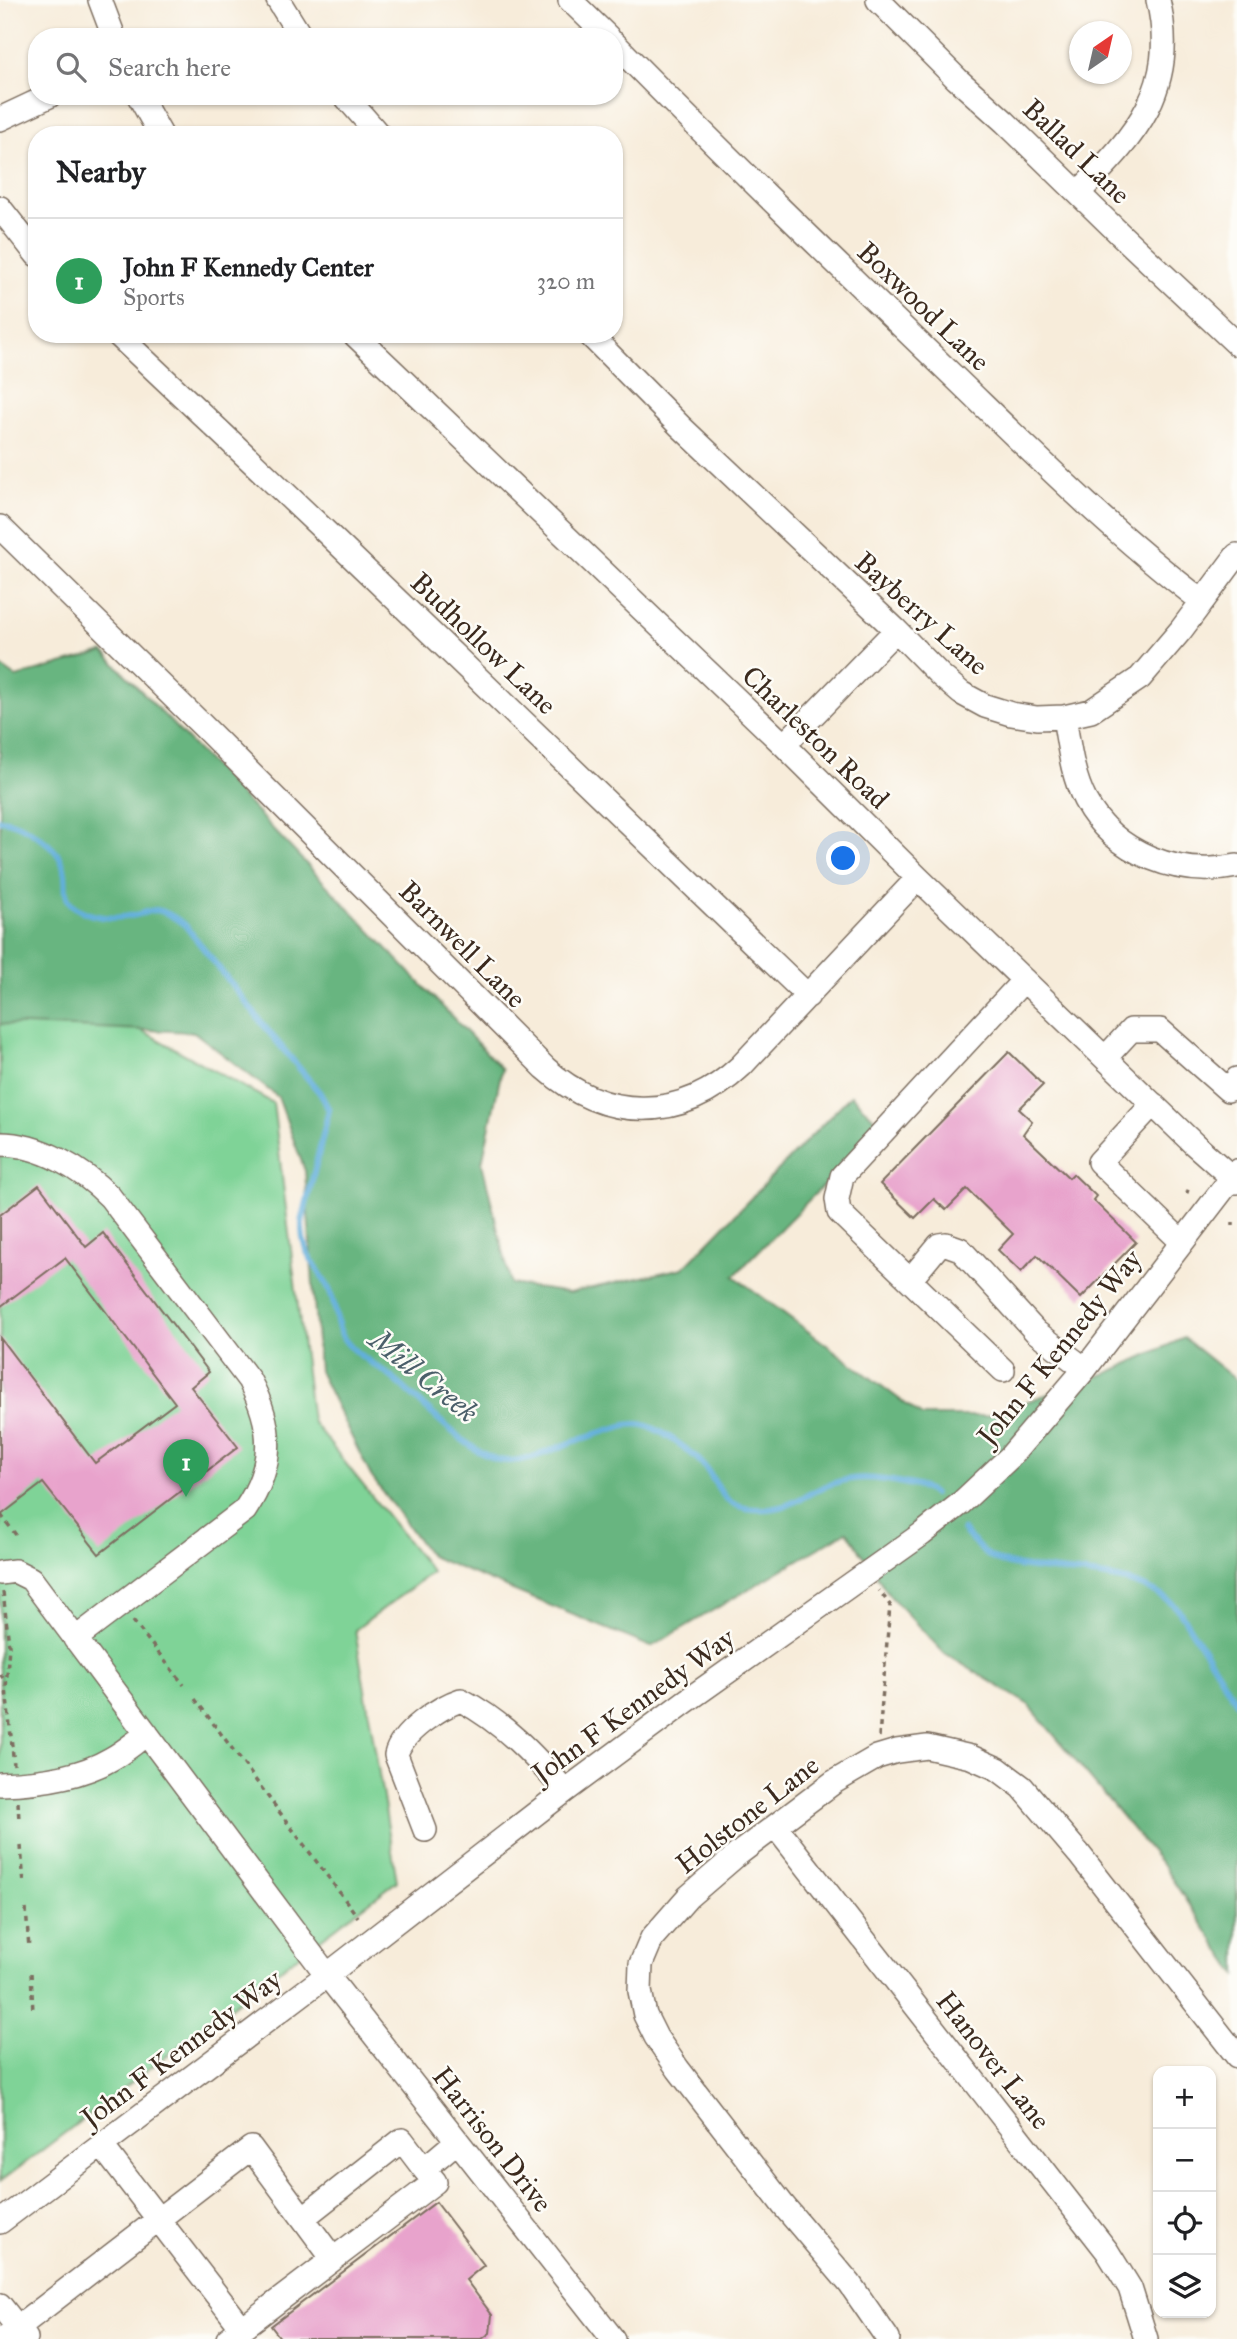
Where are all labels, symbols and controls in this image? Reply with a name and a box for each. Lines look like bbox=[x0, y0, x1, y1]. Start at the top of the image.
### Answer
north arrow bbox=[1069, 21, 1132, 84]
search box bbox=[28, 28, 623, 105]
icon: search bbox=[52, 48, 90, 86]
text: Search here bbox=[108, 51, 231, 83]
street label: Ballad Lane bbox=[1015, 91, 1138, 211]
text: Nearby bbox=[56, 154, 146, 190]
street label: Boxwood Lane bbox=[850, 234, 997, 378]
text: John F Kennedy Center bbox=[123, 251, 374, 283]
text: 1 bbox=[74, 267, 84, 295]
text: 320 m bbox=[537, 267, 595, 295]
text: Sports bbox=[123, 283, 185, 311]
street label: Bayberry Lane bbox=[848, 544, 996, 683]
street label: Budhollow Lane bbox=[403, 565, 564, 722]
street label: Charleston Road bbox=[735, 658, 897, 816]
your location bbox=[826, 841, 860, 875]
street label: Barnwell Lane bbox=[392, 873, 534, 1015]
street label: John F Kennedy Way bbox=[968, 1242, 1150, 1455]
water label: Mill Creek bbox=[360, 1320, 485, 1430]
pin: 1 bbox=[163, 1439, 209, 1497]
street label: John F Kennedy Way bbox=[523, 1620, 742, 1792]
street label: Holstone Lane bbox=[669, 1748, 826, 1881]
street label: John F Kennedy Way bbox=[72, 1961, 289, 2137]
street label: Hanover Lane bbox=[929, 1984, 1058, 2136]
street label: Harrison Drive bbox=[425, 2059, 560, 2219]
map controls bbox=[1153, 2066, 1216, 2318]
button: + bbox=[1153, 2066, 1216, 2129]
button: − bbox=[1153, 2129, 1216, 2192]
button: locate bbox=[1153, 2192, 1216, 2255]
button: layers bbox=[1153, 2255, 1216, 2318]

